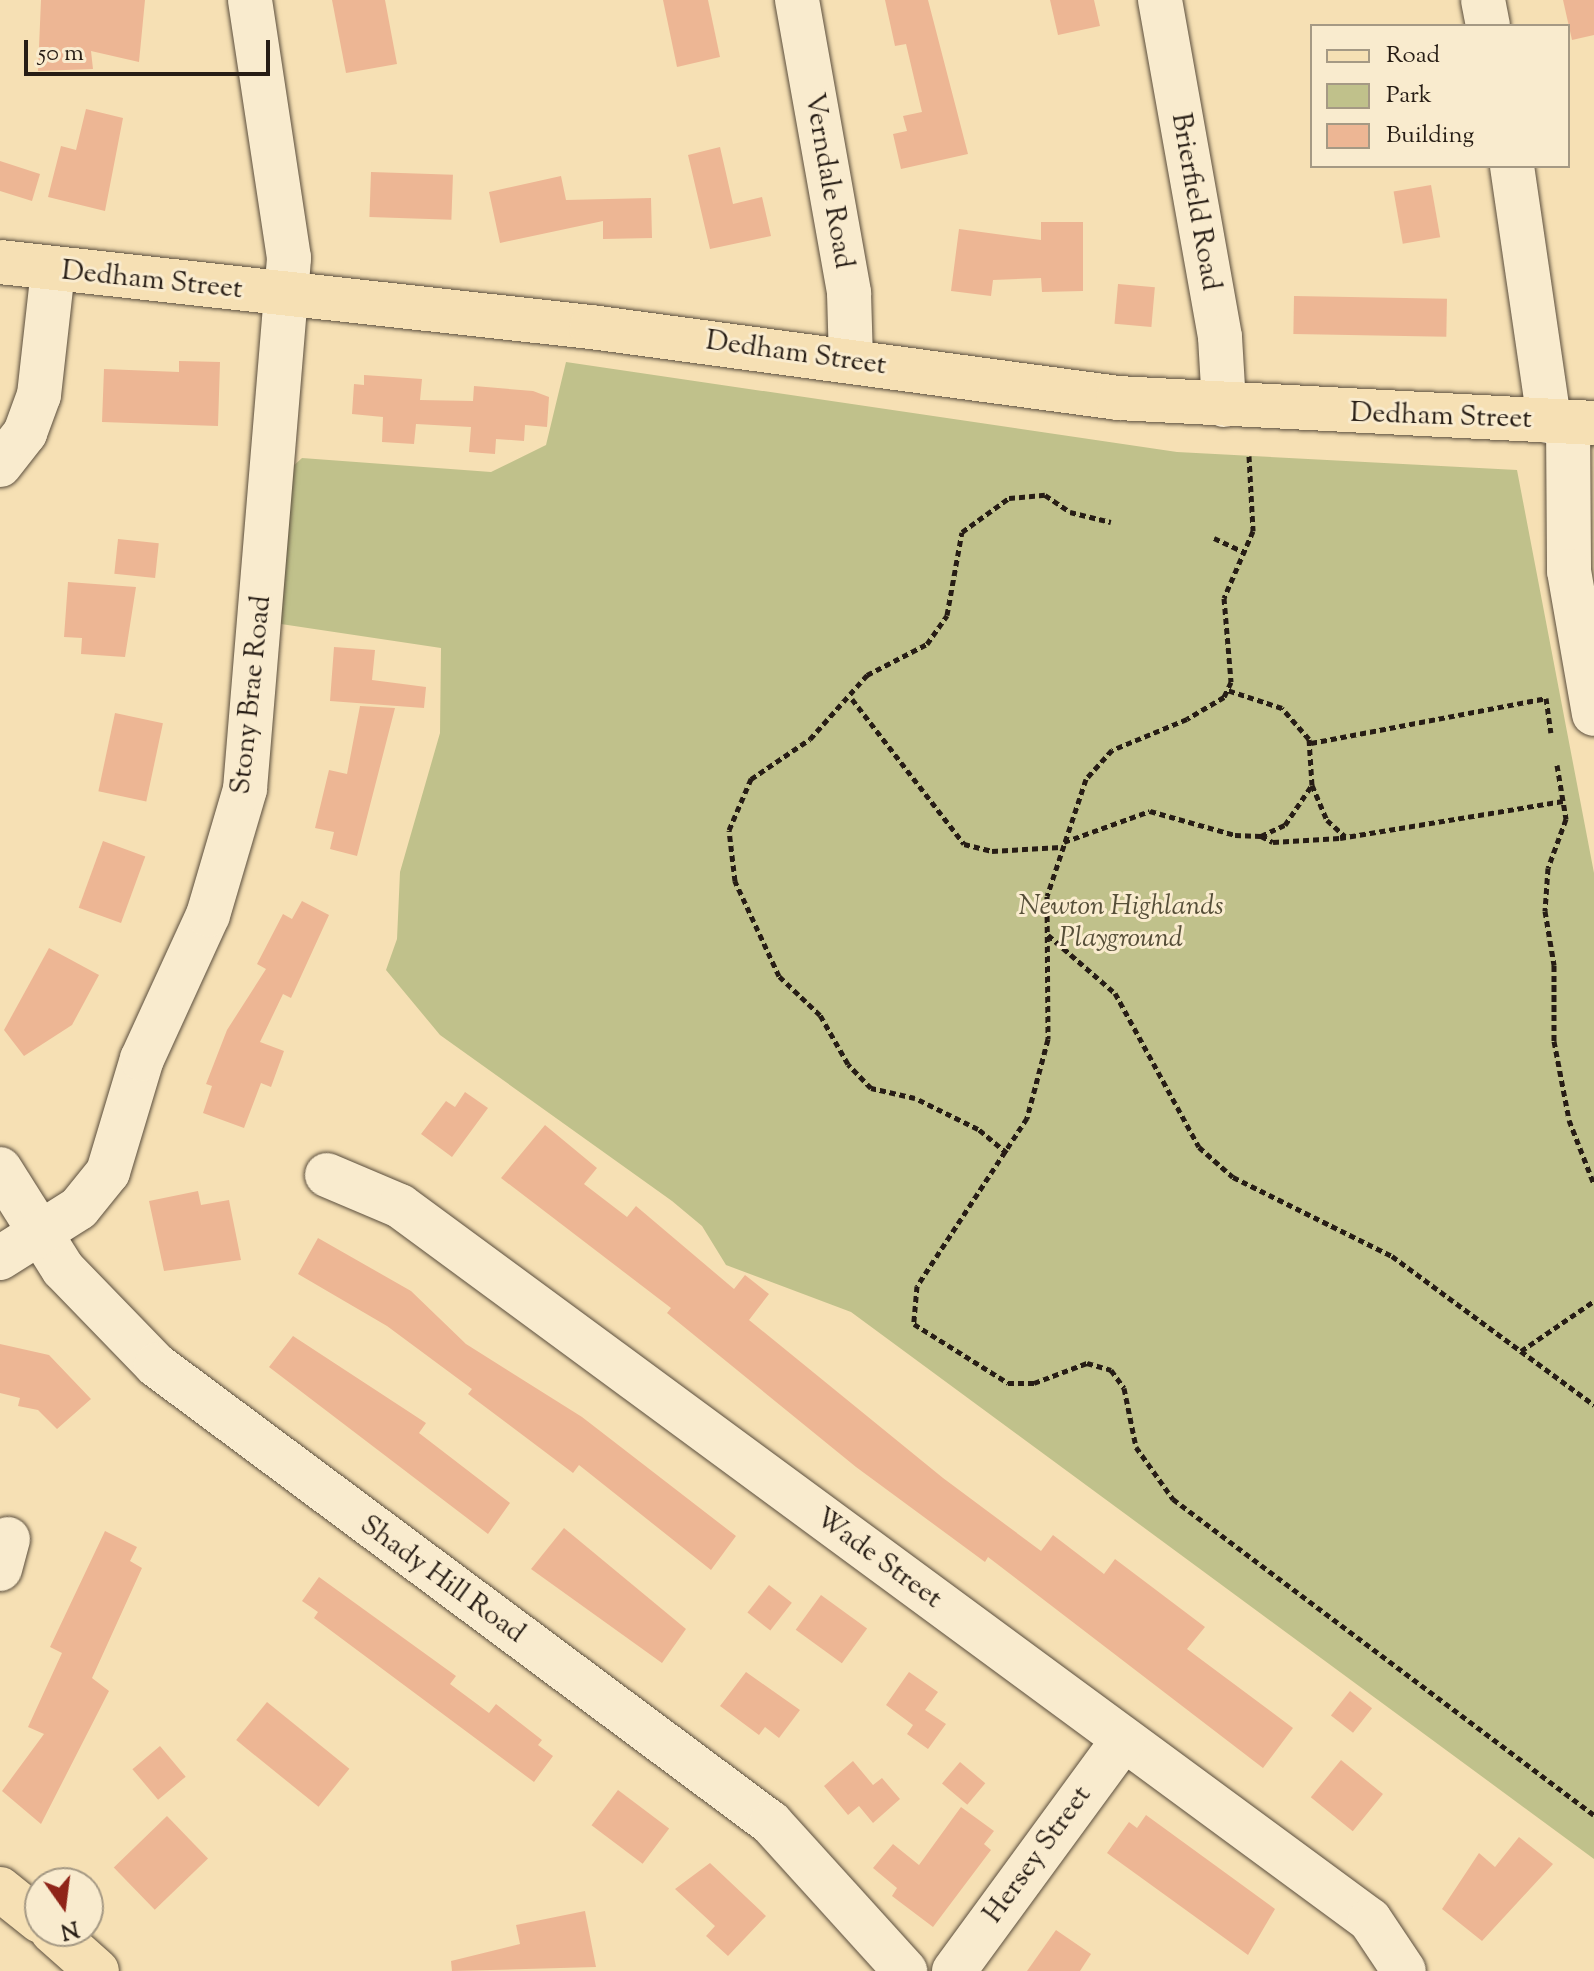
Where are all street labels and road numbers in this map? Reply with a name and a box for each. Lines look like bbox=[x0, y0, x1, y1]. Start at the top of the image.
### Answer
street label: Verndale Road bbox=[796, 90, 860, 272]
street label: Brierfield Road bbox=[1163, 111, 1227, 293]
street label: Dedham Street bbox=[60, 255, 244, 307]
street label: Dedham Street bbox=[704, 325, 888, 383]
street label: Dedham Street bbox=[1350, 397, 1532, 437]
street label: Stony Brae Road bbox=[225, 594, 279, 796]
street label: Wade Street bbox=[808, 1502, 948, 1616]
street label: Shady Hill Road bbox=[353, 1509, 531, 1651]
street label: Hersey Street bbox=[977, 1780, 1099, 1930]

